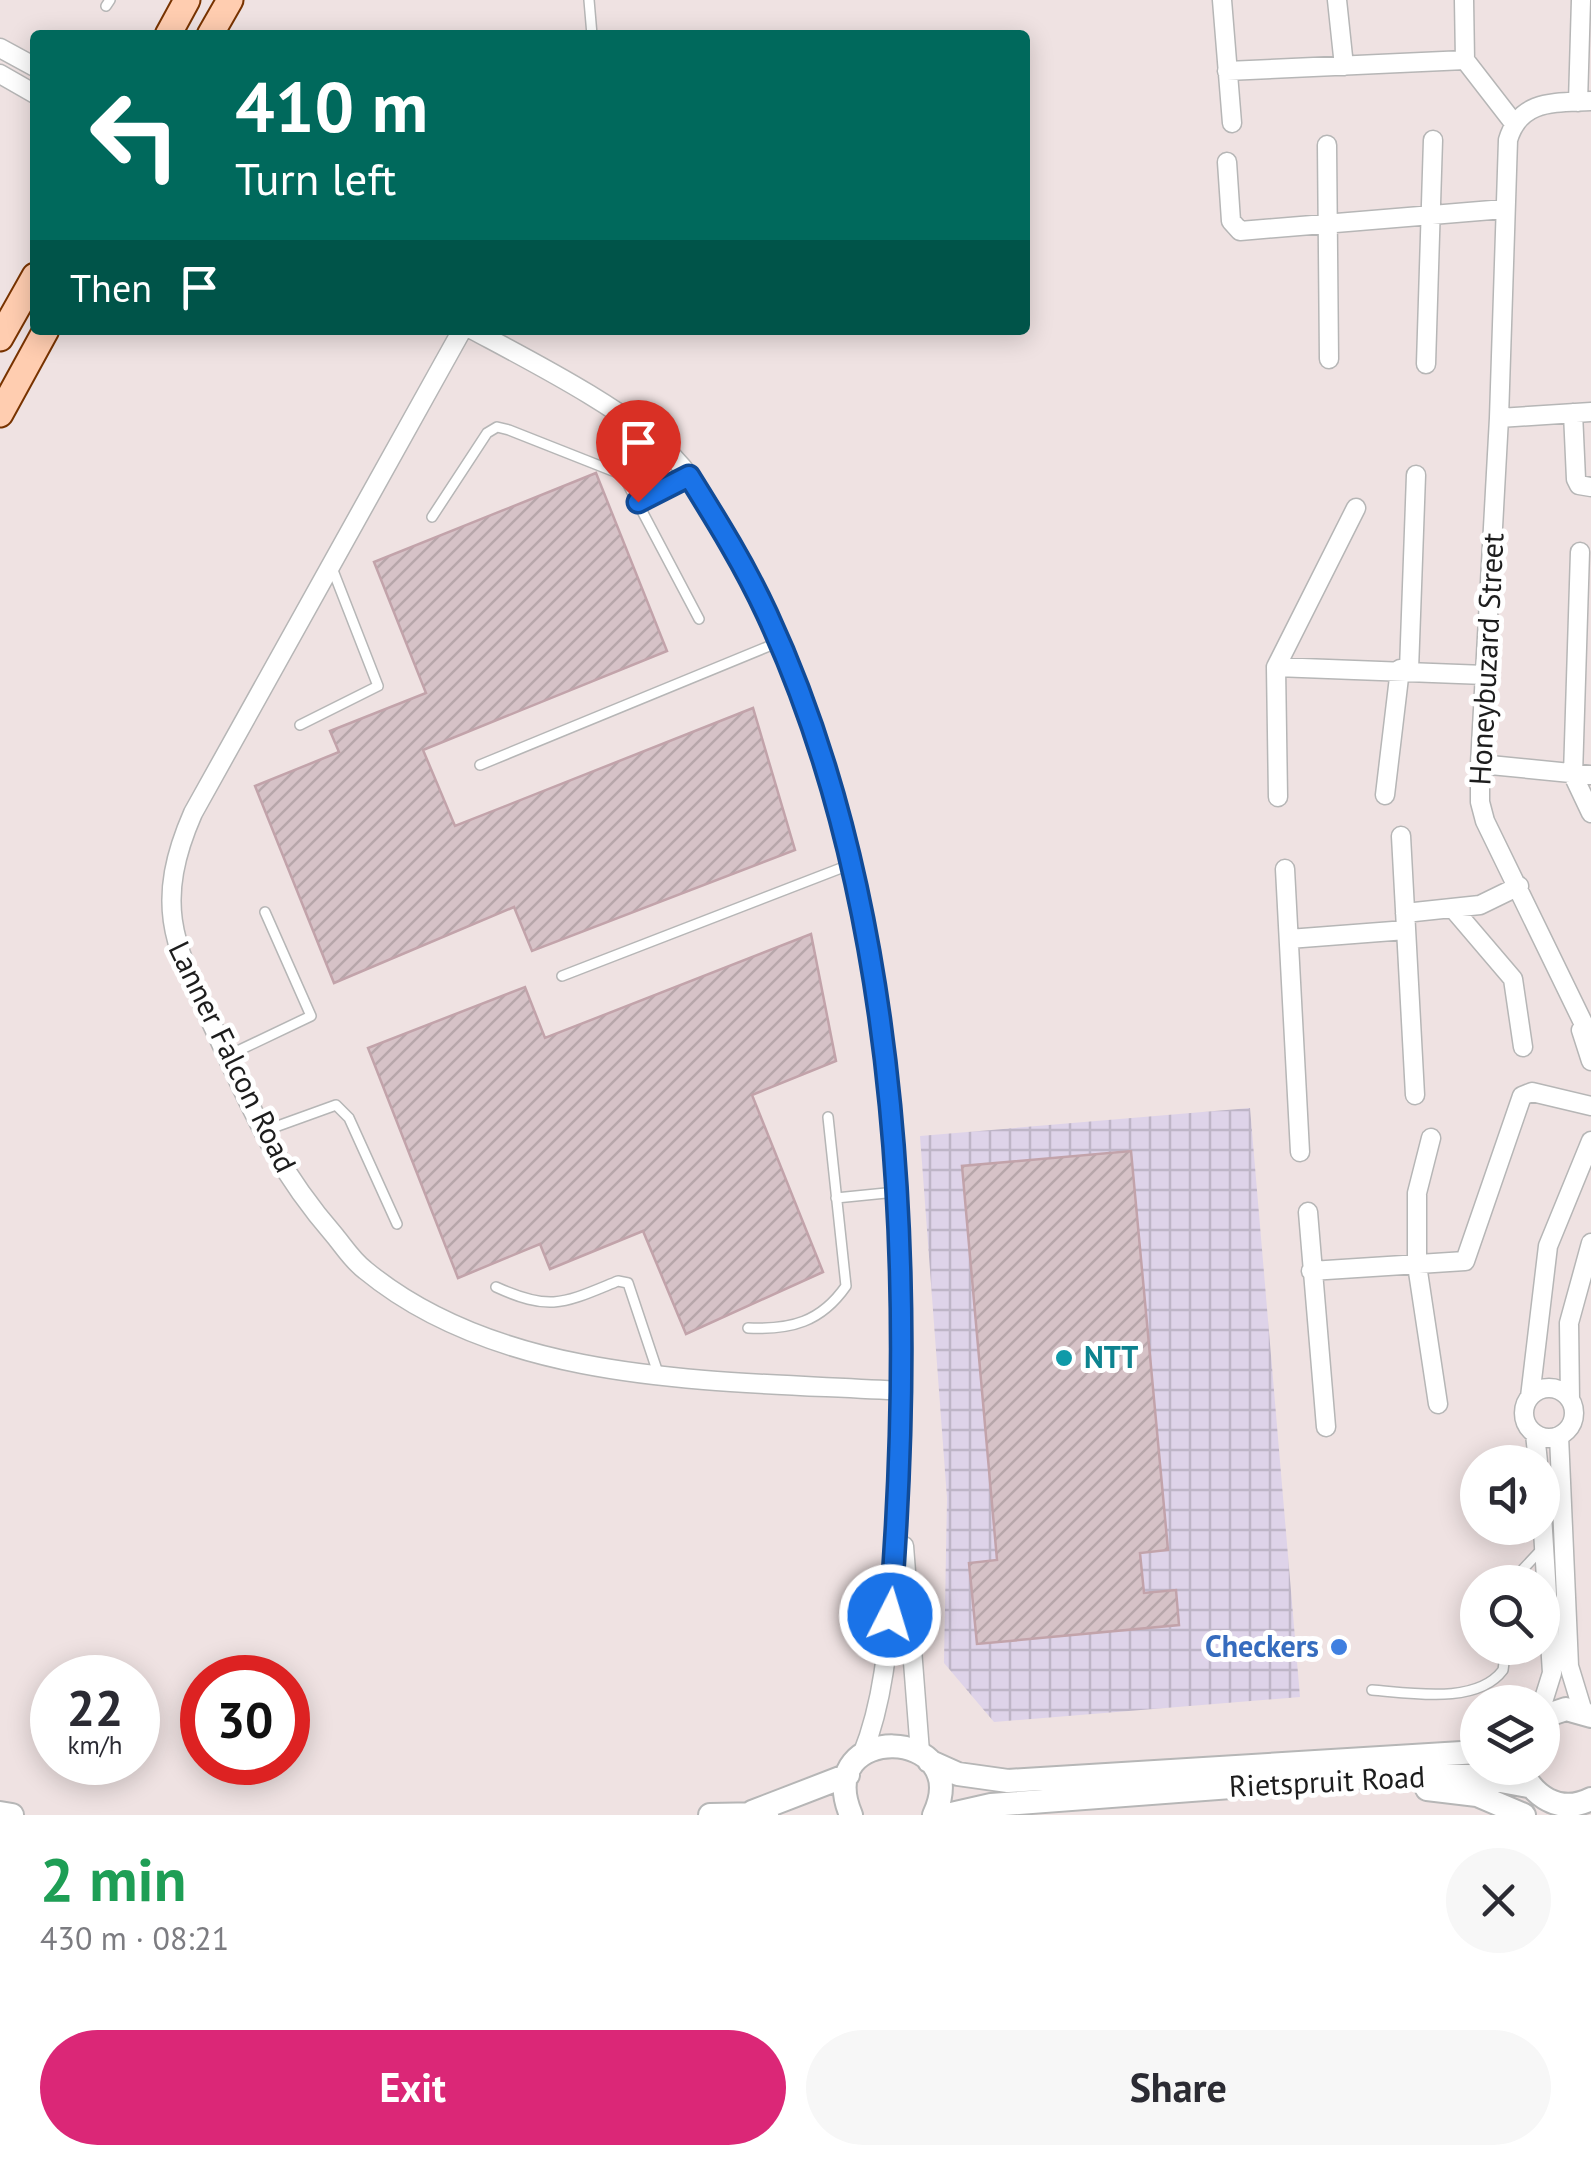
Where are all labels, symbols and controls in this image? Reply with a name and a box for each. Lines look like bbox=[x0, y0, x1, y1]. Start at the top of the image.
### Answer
text: 410 m bbox=[235, 61, 428, 151]
icon: left bbox=[70, 70, 200, 200]
text: Turn left bbox=[235, 149, 396, 207]
icon: arrive bbox=[172, 260, 227, 315]
text: Then bbox=[70, 263, 152, 312]
pin bbox=[596, 400, 681, 503]
icon: arrive bbox=[611, 415, 666, 470]
street label: Honeybuzard Street bbox=[1459, 532, 1512, 786]
street label: Lanner Falcon Road bbox=[161, 935, 306, 1178]
place label: NTT bbox=[1084, 1337, 1138, 1376]
marker: NTT bbox=[1053, 1347, 1075, 1369]
map controls bbox=[1460, 1445, 1560, 1785]
button: sound bbox=[1460, 1445, 1560, 1545]
position arrow bbox=[838, 1563, 942, 1667]
button: search bbox=[1460, 1565, 1560, 1665]
place label: Checkers bbox=[1205, 1626, 1319, 1665]
marker: Checkers bbox=[1328, 1636, 1350, 1658]
speed limit sign: 30 bbox=[180, 1655, 310, 1785]
text: 22 bbox=[67, 1675, 123, 1740]
button: layers bbox=[1460, 1685, 1560, 1785]
text: km/h bbox=[68, 1729, 122, 1761]
street label: Rietspruit Road bbox=[1228, 1756, 1426, 1805]
text: 2 min bbox=[40, 1840, 186, 1918]
button: close bbox=[1446, 1848, 1551, 1953]
text: 430 m · 08:21 bbox=[40, 1917, 229, 1959]
button: Exit bbox=[40, 2030, 786, 2145]
button: Share bbox=[806, 2030, 1551, 2145]

